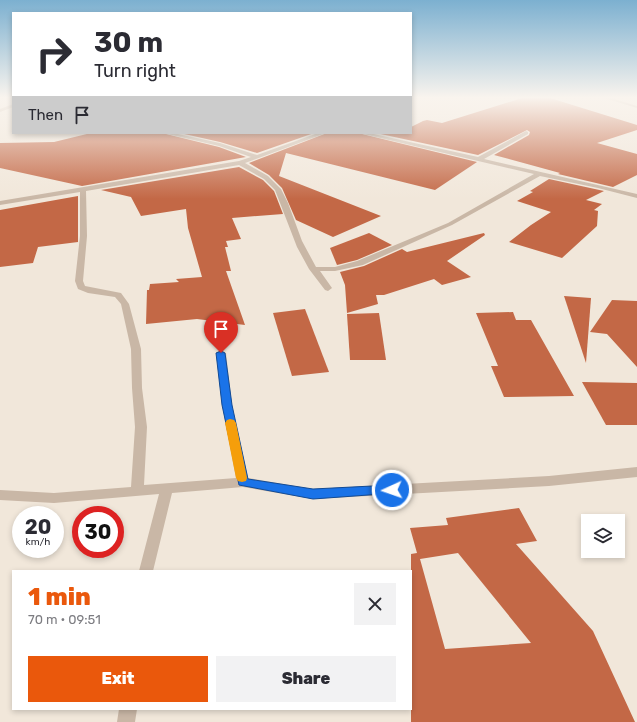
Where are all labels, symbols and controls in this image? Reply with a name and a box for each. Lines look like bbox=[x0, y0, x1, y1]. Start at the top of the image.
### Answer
text: 30 m bbox=[94, 26, 163, 59]
icon: right bbox=[28, 28, 80, 80]
text: Turn right bbox=[94, 60, 176, 82]
icon: arrive bbox=[71, 104, 93, 126]
text: Then bbox=[28, 106, 63, 124]
pin bbox=[204, 312, 238, 353]
icon: arrive bbox=[210, 318, 232, 340]
position arrow bbox=[371, 469, 413, 511]
speed limit sign: 30 bbox=[72, 506, 124, 558]
map controls bbox=[581, 514, 625, 558]
button: layers bbox=[581, 514, 625, 558]
text: 20 bbox=[25, 515, 51, 539]
text: km/h bbox=[26, 536, 50, 548]
text: 1 min bbox=[28, 583, 91, 611]
button: close bbox=[354, 583, 396, 625]
text: 70 m · 09:51 bbox=[28, 612, 101, 627]
button: Exit bbox=[28, 656, 208, 702]
button: Share bbox=[216, 656, 396, 702]

